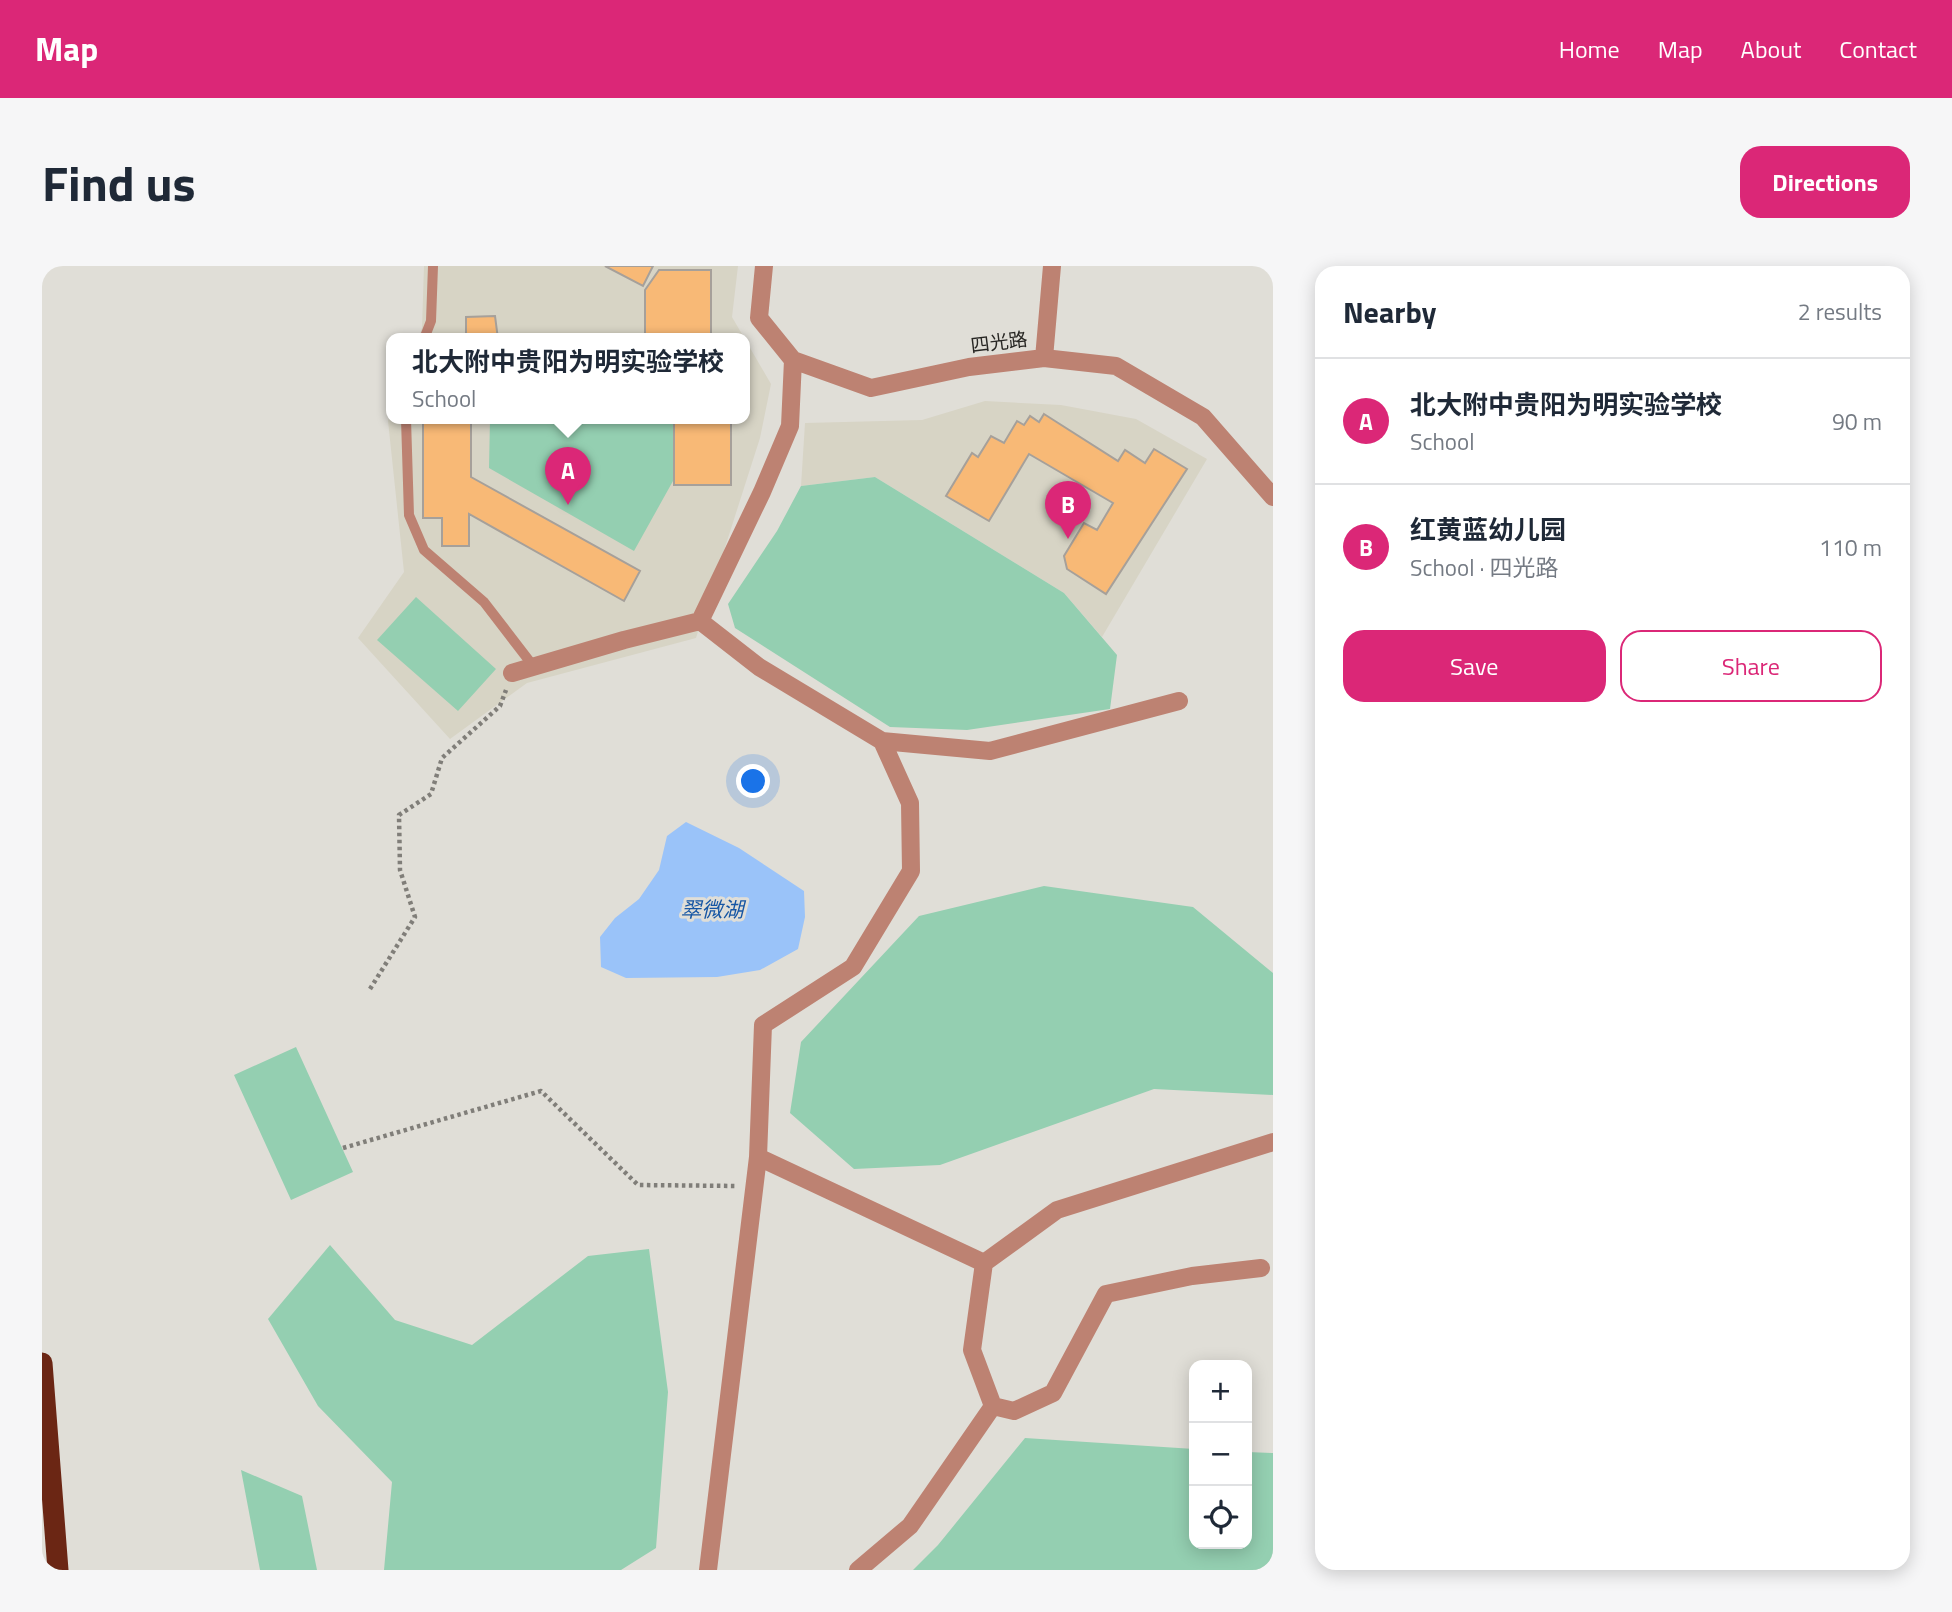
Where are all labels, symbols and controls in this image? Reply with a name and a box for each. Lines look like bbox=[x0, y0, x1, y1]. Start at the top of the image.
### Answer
text: Map bbox=[35, 24, 98, 74]
text: Home bbox=[1559, 31, 1620, 67]
text: Map bbox=[1658, 31, 1703, 67]
text: About bbox=[1741, 31, 1801, 67]
text: Contact bbox=[1839, 31, 1917, 67]
text: Find us bbox=[42, 145, 196, 220]
button: Directions bbox=[1740, 146, 1910, 218]
text: Nearby bbox=[1343, 289, 1436, 335]
text: 2 results bbox=[1798, 294, 1882, 329]
street label: 四光路 bbox=[969, 324, 1029, 359]
popup bbox=[386, 333, 750, 424]
text: 北大附中贵阳为明实验学校 bbox=[412, 342, 724, 381]
text: School bbox=[412, 381, 476, 416]
text: 北大附中贵阳为明实验学校 bbox=[1410, 385, 1722, 424]
text: A bbox=[1359, 404, 1373, 439]
text: 90 m bbox=[1832, 404, 1882, 439]
text: School bbox=[1410, 424, 1474, 459]
pin: A bbox=[545, 447, 591, 505]
pin: B bbox=[1045, 481, 1091, 539]
text: 红黄蓝幼儿园 bbox=[1410, 510, 1566, 549]
text: B bbox=[1359, 530, 1373, 565]
text: 110 m bbox=[1819, 530, 1882, 565]
text: School · 四光路 bbox=[1410, 550, 1559, 585]
button: Save bbox=[1343, 630, 1606, 702]
button: Share bbox=[1620, 630, 1882, 702]
your location bbox=[736, 764, 770, 798]
water label: 翠微湖 bbox=[681, 893, 746, 925]
map controls bbox=[1189, 1360, 1252, 1549]
button: + bbox=[1189, 1360, 1252, 1423]
button: − bbox=[1189, 1423, 1252, 1486]
button: locate bbox=[1189, 1486, 1252, 1549]

